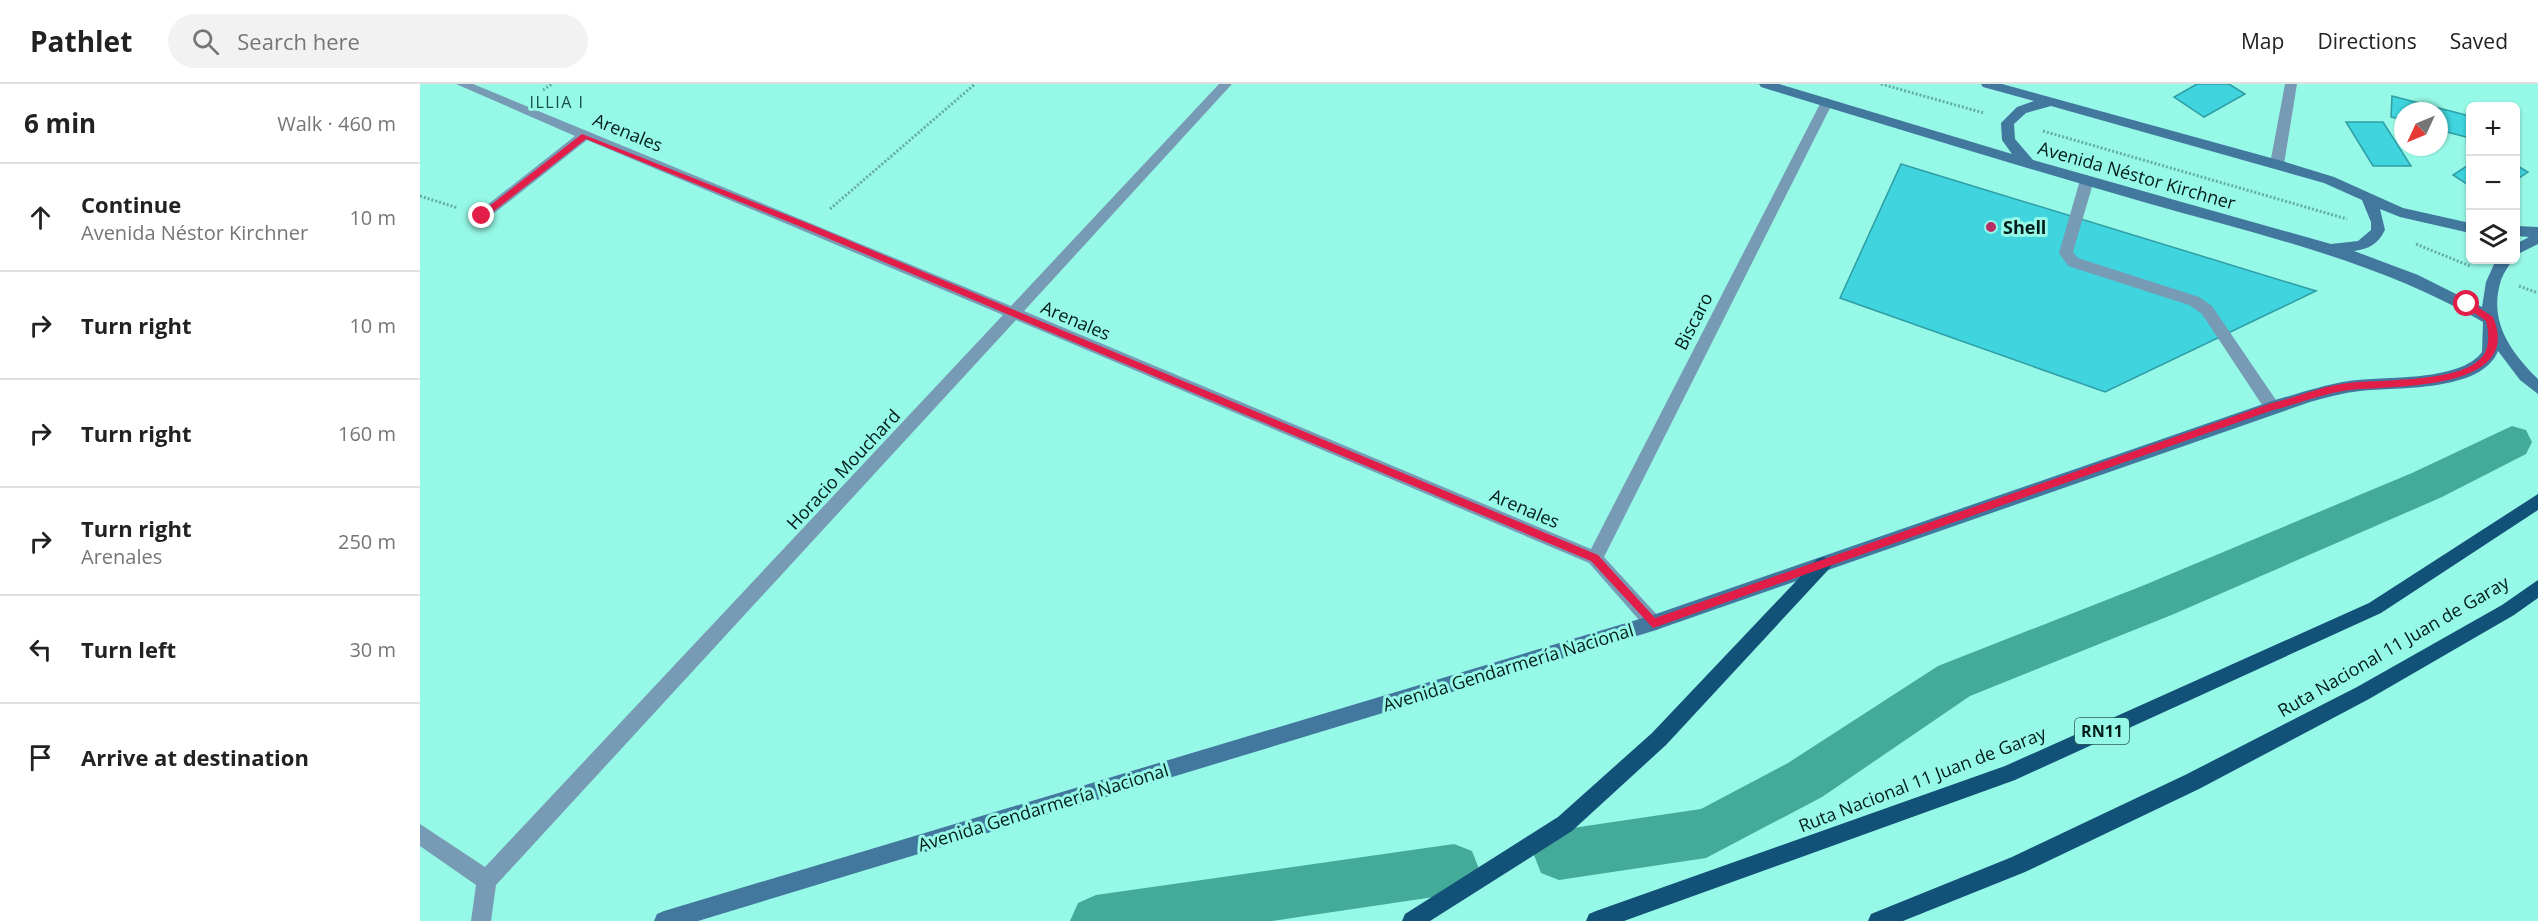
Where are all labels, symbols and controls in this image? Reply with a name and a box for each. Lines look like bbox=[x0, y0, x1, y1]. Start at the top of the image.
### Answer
search box bbox=[168, 14, 588, 68]
text: Pathlet bbox=[30, 22, 132, 60]
icon: search bbox=[189, 25, 222, 58]
text: Search here bbox=[237, 26, 360, 56]
text: Map bbox=[2241, 27, 2284, 55]
text: Directions bbox=[2317, 27, 2417, 55]
text: Saved bbox=[2450, 27, 2508, 55]
district label: ILLIA I bbox=[530, 91, 584, 113]
north arrow bbox=[2394, 102, 2448, 156]
map controls bbox=[2466, 102, 2520, 264]
button: + bbox=[2466, 102, 2520, 156]
text: 6 min bbox=[24, 105, 96, 141]
street label: Arenales bbox=[590, 107, 666, 157]
text: Walk · 460 m bbox=[277, 110, 396, 137]
street label: Avenida Néstor Kirchner bbox=[2035, 135, 2239, 215]
button: − bbox=[2466, 156, 2520, 210]
text: Continue bbox=[81, 189, 181, 219]
icon: ahead bbox=[24, 201, 57, 234]
route end bbox=[468, 202, 494, 228]
text: 10 m bbox=[349, 204, 396, 231]
button: layers bbox=[2466, 210, 2520, 264]
place label: Shell bbox=[2003, 215, 2046, 239]
text: Avenida Néstor Kirchner bbox=[81, 219, 308, 246]
marker: Shell bbox=[1984, 220, 1998, 234]
street label: Biscaro bbox=[1668, 288, 1718, 354]
route start bbox=[2453, 290, 2479, 316]
street label: Arenales bbox=[1038, 295, 1114, 345]
icon: right bbox=[24, 309, 57, 342]
text: Turn right bbox=[81, 310, 192, 340]
text: 10 m bbox=[349, 312, 396, 339]
street label: Horacio Mouchard bbox=[781, 404, 905, 534]
icon: right bbox=[24, 417, 57, 450]
text: Turn right bbox=[81, 418, 192, 448]
text: 160 m bbox=[338, 420, 396, 447]
street label: Arenales bbox=[1487, 483, 1563, 533]
text: Turn right bbox=[81, 513, 192, 543]
icon: right bbox=[24, 525, 57, 558]
text: 250 m bbox=[338, 528, 396, 555]
text: Arenales bbox=[81, 543, 162, 570]
street label: Ruta Nacional 11 Juan de Garay bbox=[2273, 569, 2514, 722]
street label: Avenida Gendarmería Nacional bbox=[1380, 617, 1636, 717]
icon: left bbox=[24, 633, 57, 666]
text: Turn left bbox=[81, 634, 176, 664]
text: 30 m bbox=[349, 636, 396, 663]
road number: RN11 bbox=[2075, 718, 2129, 744]
street label: Ruta Nacional 11 Juan de Garay bbox=[1795, 720, 2050, 837]
icon: arrive bbox=[24, 741, 57, 774]
text: Arrive at destination bbox=[81, 742, 309, 772]
street label: Avenida Gendarmería Nacional bbox=[915, 757, 1171, 857]

